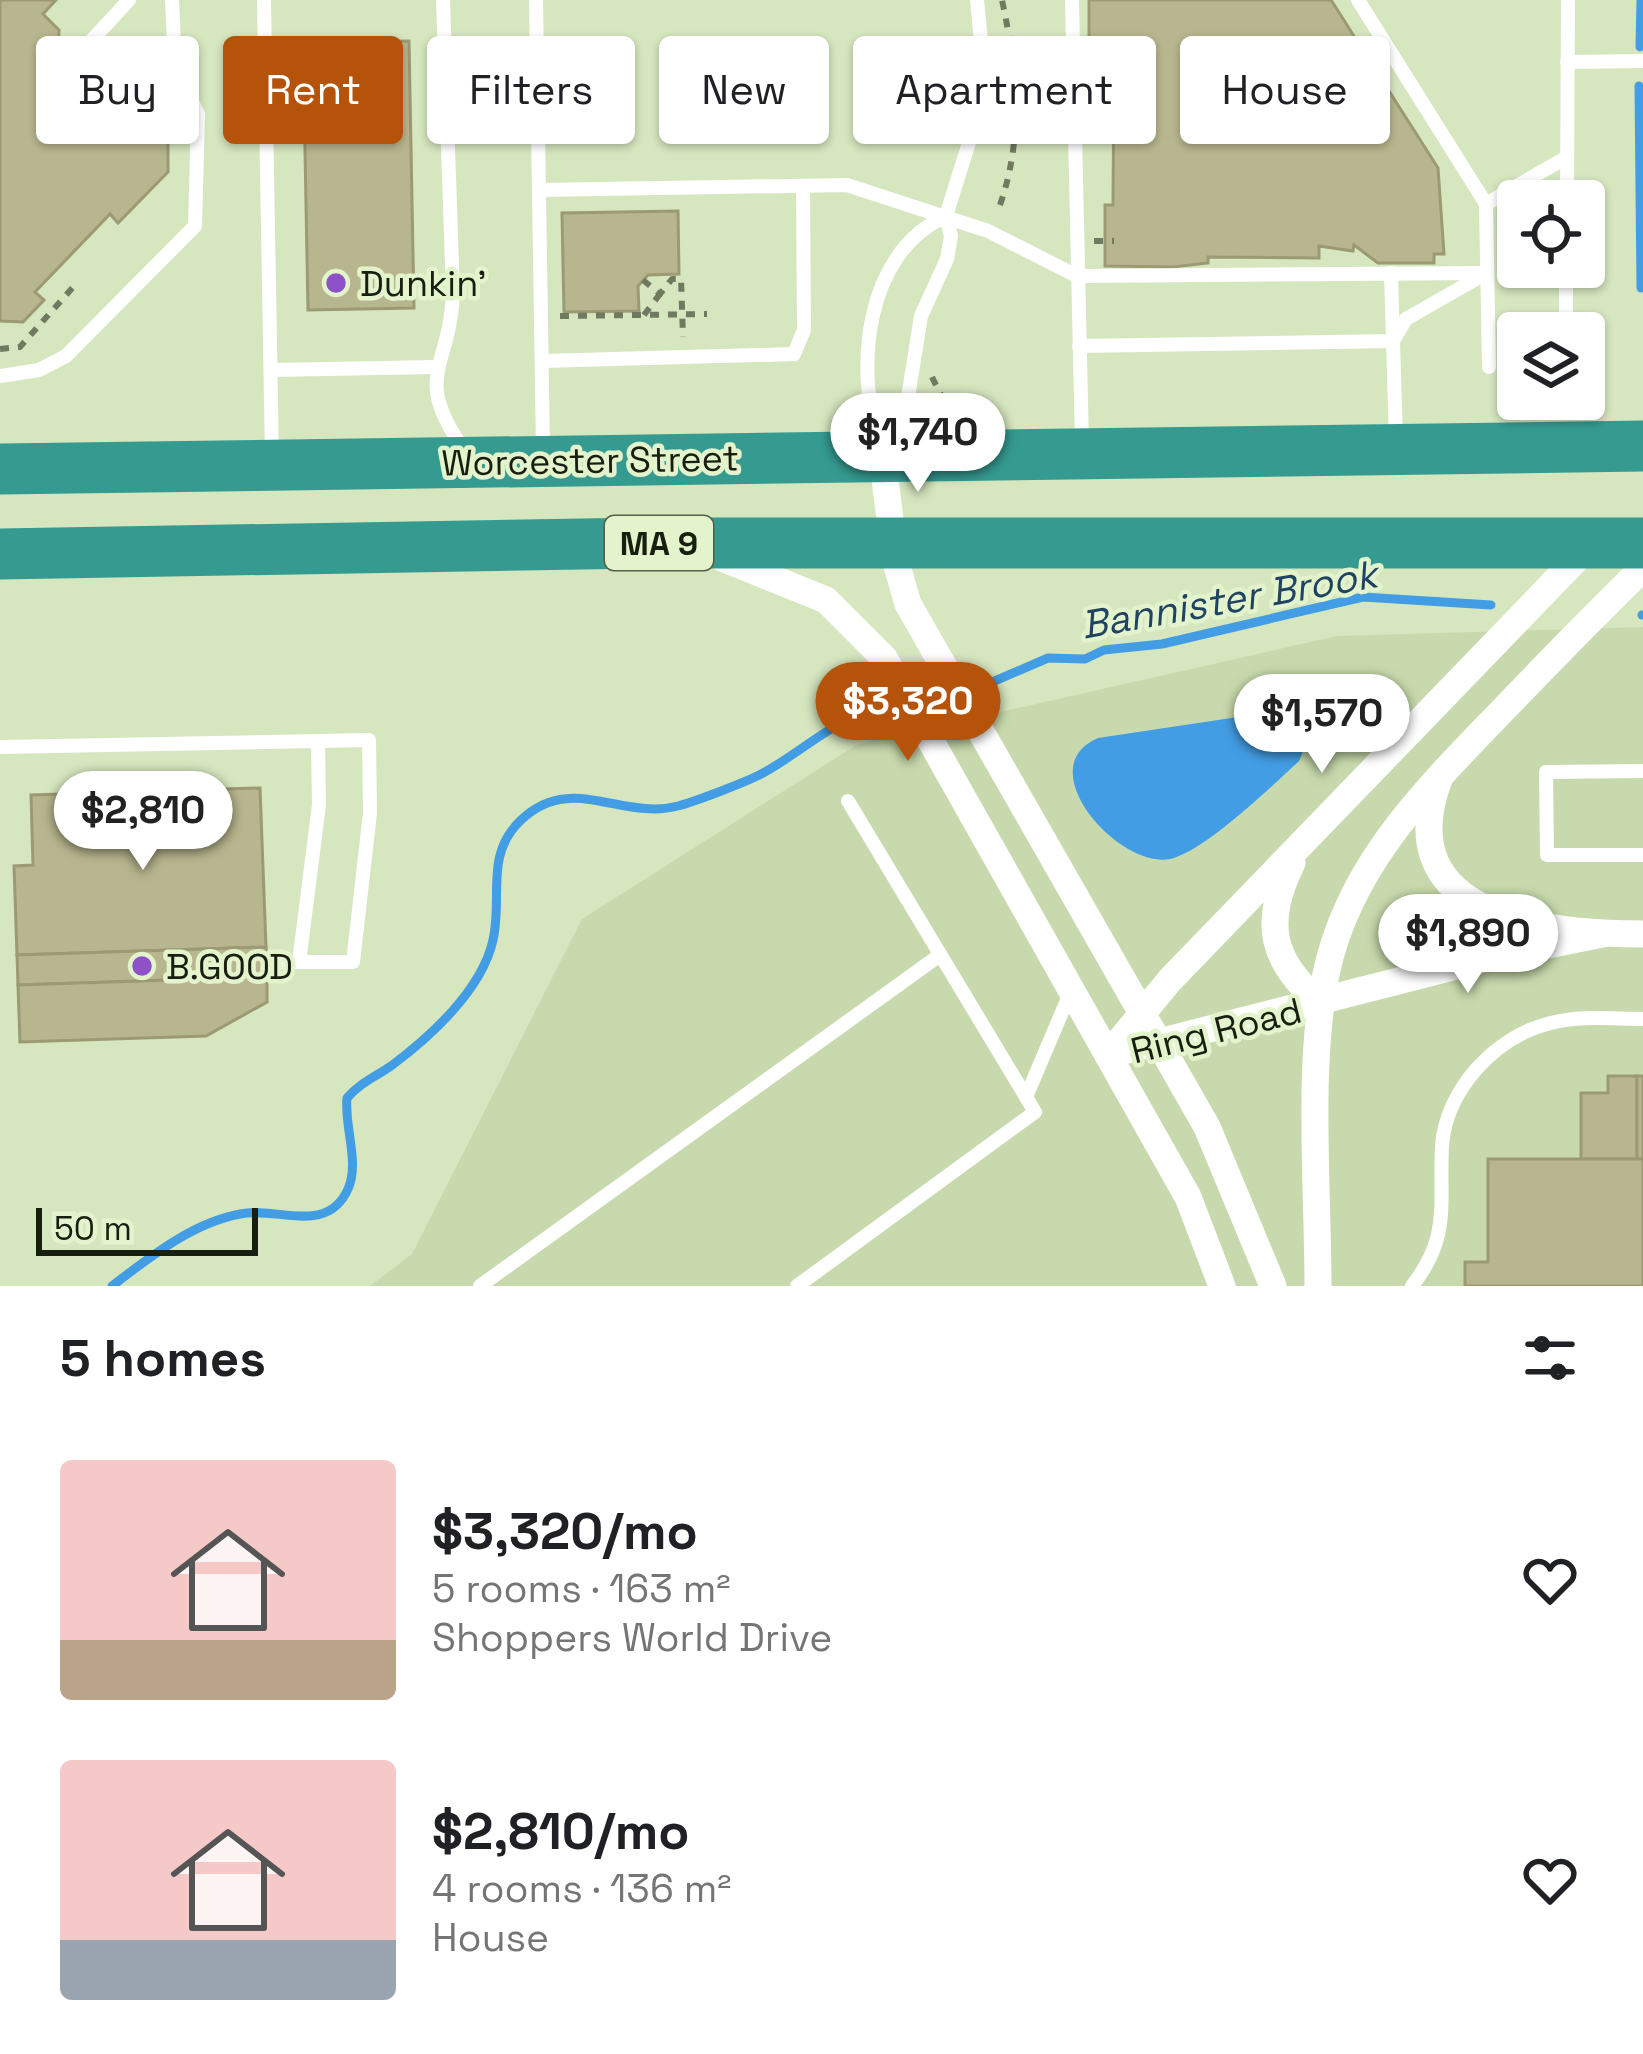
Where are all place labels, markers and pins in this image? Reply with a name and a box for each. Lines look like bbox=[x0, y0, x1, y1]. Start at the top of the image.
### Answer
place label: Dunkin' bbox=[360, 261, 486, 307]
marker: Dunkin' bbox=[323, 270, 349, 296]
pin: $1,740 bbox=[820, 393, 1016, 495]
pin: $3,320 bbox=[810, 662, 1006, 764]
pin: $1,570 bbox=[1224, 674, 1420, 776]
pin: $2,810 bbox=[45, 771, 241, 873]
pin: $1,890 bbox=[1370, 894, 1566, 996]
place label: B.GOOD bbox=[166, 944, 293, 990]
marker: B.GOOD bbox=[129, 953, 155, 979]

